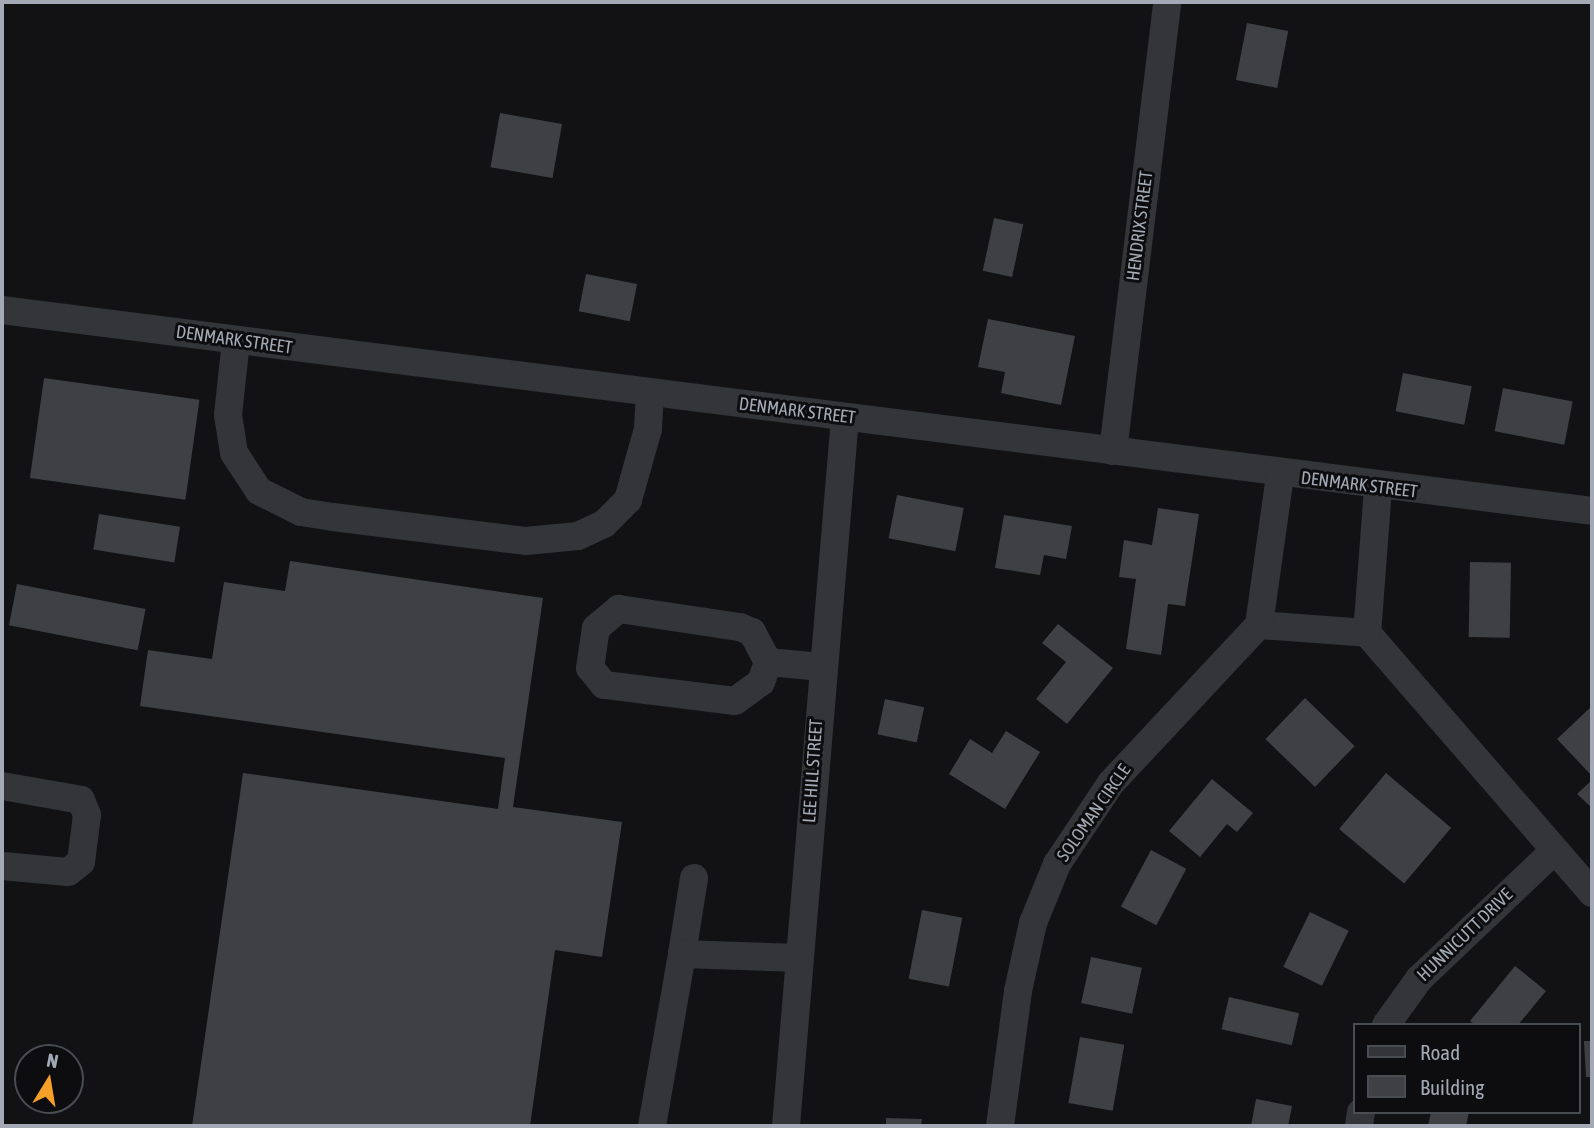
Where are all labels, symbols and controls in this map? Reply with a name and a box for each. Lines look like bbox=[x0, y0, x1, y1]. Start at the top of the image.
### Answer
street label: HENDRIX STREET bbox=[1123, 170, 1157, 282]
street label: DENMARK STREET bbox=[174, 321, 294, 359]
street label: DENMARK STREET bbox=[738, 393, 856, 429]
street label: DENMARK STREET bbox=[1300, 467, 1418, 503]
street label: LEE HILL STREET bbox=[799, 718, 827, 824]
street label: SOLOMAN CIRCLE bbox=[1053, 760, 1135, 866]
street label: HUNNICUTT DRIVE bbox=[1413, 884, 1517, 986]
legend bbox=[1352, 1023, 1580, 1114]
text: Road bbox=[1420, 1040, 1460, 1064]
north arrow bbox=[14, 1044, 84, 1114]
text: N bbox=[45, 1048, 60, 1072]
text: Building bbox=[1420, 1075, 1484, 1099]

